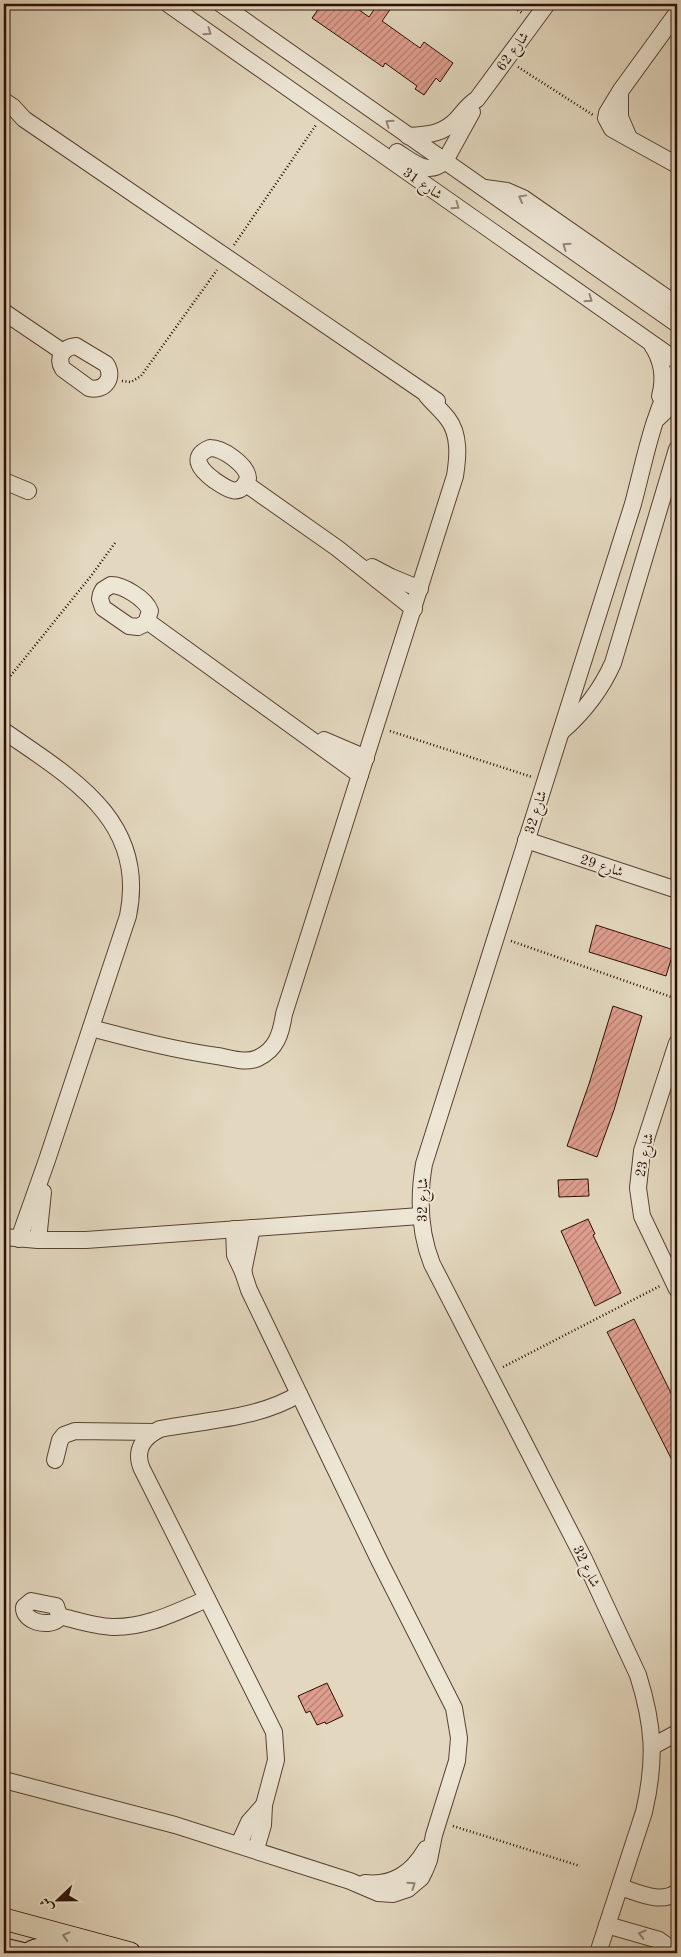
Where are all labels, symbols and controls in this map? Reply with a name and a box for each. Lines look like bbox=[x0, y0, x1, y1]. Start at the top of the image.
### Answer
one-way arrow bbox=[202, 26, 212, 35]
street label: شارع 62 bbox=[494, 29, 535, 76]
one-way arrow bbox=[386, 120, 395, 129]
street label: شارع 31 bbox=[398, 165, 445, 206]
one-way arrow bbox=[518, 194, 527, 204]
one-way arrow bbox=[450, 200, 459, 209]
one-way arrow bbox=[562, 243, 571, 252]
one-way arrow bbox=[583, 293, 592, 302]
street label: شارع 32 bbox=[522, 789, 553, 837]
street label: شارع 29 bbox=[577, 852, 625, 883]
street label: شارع 23 bbox=[634, 1132, 660, 1179]
street label: شارع 32 bbox=[416, 1178, 434, 1222]
street label: شارع 32 bbox=[566, 1543, 602, 1591]
north arrow bbox=[32, 1874, 82, 1924]
one-way arrow bbox=[406, 1882, 416, 1891]
text: ش bbox=[38, 1895, 56, 1914]
one-way arrow bbox=[638, 1930, 647, 1940]
one-way arrow bbox=[62, 1931, 70, 1941]

